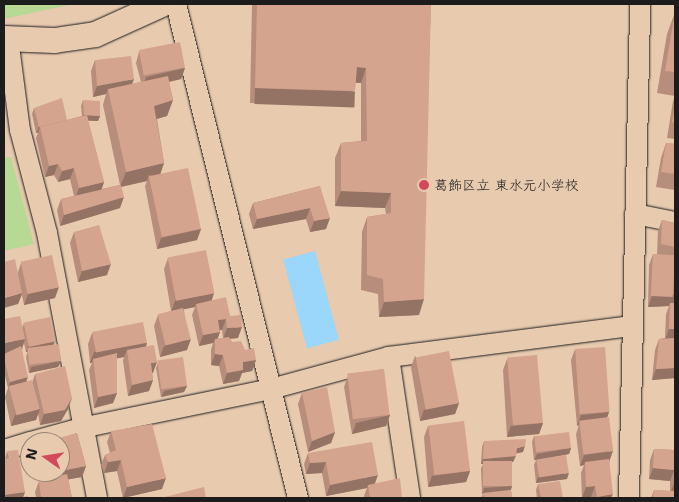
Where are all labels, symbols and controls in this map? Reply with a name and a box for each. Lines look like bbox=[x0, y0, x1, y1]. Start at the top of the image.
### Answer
place label: 葛飾区立 東水元小学校 bbox=[434, 177, 579, 193]
marker: 葛飾区立 東水元小学校 bbox=[418, 179, 430, 191]
north arrow bbox=[20, 432, 70, 482]
text: N bbox=[21, 446, 41, 461]

